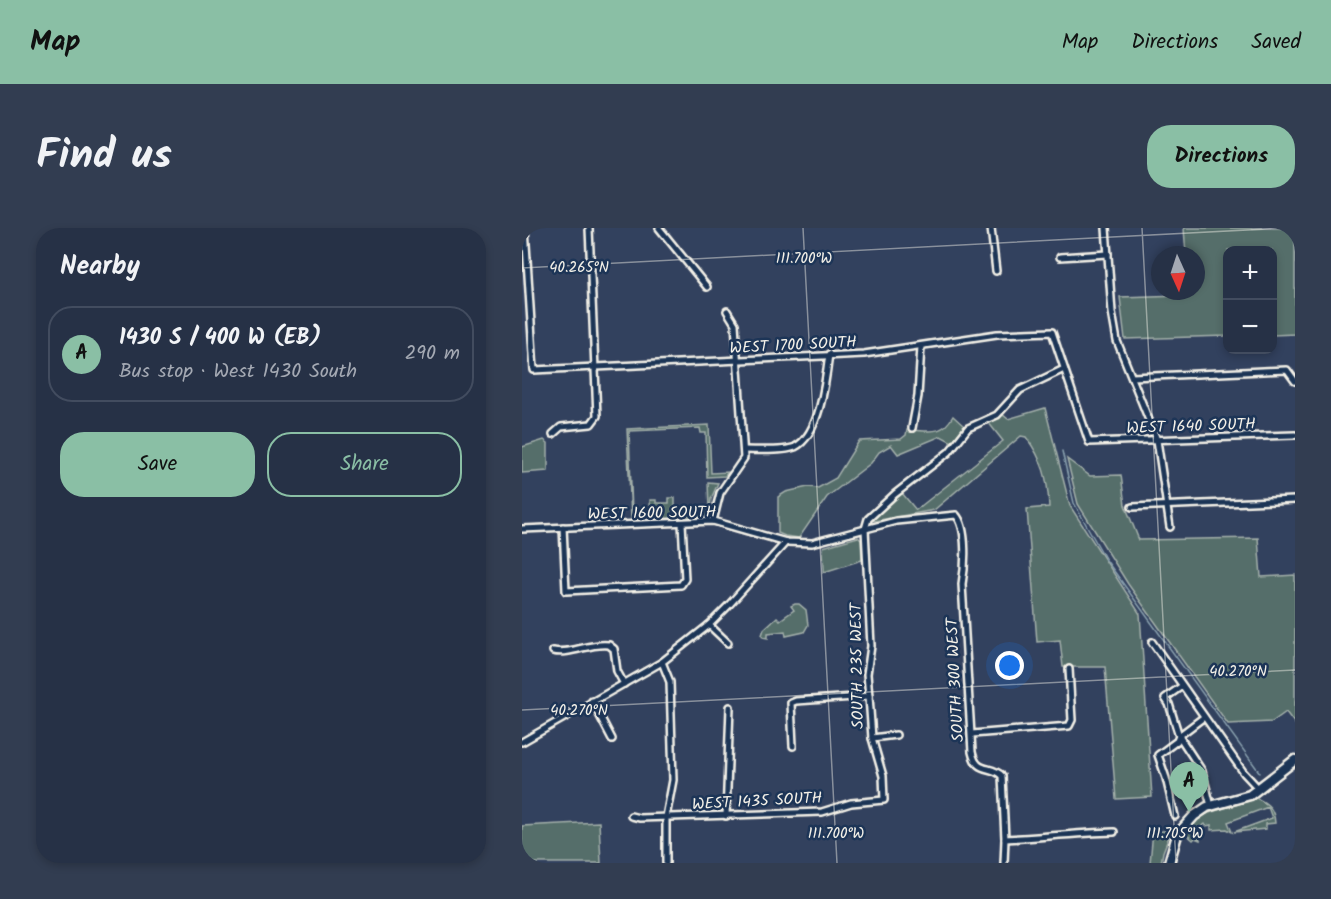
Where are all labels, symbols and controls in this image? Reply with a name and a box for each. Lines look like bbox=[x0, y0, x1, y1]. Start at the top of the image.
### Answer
text: Map bbox=[30, 20, 81, 65]
text: Map bbox=[1062, 26, 1098, 59]
text: Directions bbox=[1131, 26, 1218, 59]
text: Saved bbox=[1251, 26, 1301, 59]
text: Find us bbox=[36, 123, 172, 190]
button: Directions bbox=[1147, 125, 1295, 188]
text: Nearby bbox=[60, 246, 140, 288]
north arrow bbox=[1151, 246, 1205, 300]
map controls bbox=[1223, 246, 1277, 354]
button: + bbox=[1223, 246, 1277, 300]
text: 111.700°W bbox=[776, 247, 832, 271]
text: 40.265°N bbox=[549, 256, 609, 280]
button: − bbox=[1223, 300, 1277, 354]
text: 1430 S / 400 W (EB) bbox=[119, 321, 322, 356]
street label: WEST 1700 SOUTH bbox=[729, 330, 857, 361]
text: A bbox=[75, 338, 88, 370]
text: 290 m bbox=[405, 338, 460, 370]
text: Bus stop · West 1430 South bbox=[119, 356, 357, 388]
street label: WEST 1640 SOUTH bbox=[1126, 412, 1256, 441]
button: Save bbox=[60, 432, 255, 497]
button: Share bbox=[267, 432, 462, 497]
street label: WEST 1600 SOUTH bbox=[587, 500, 717, 527]
street label: SOUTH 235 WEST bbox=[844, 601, 871, 729]
street label: SOUTH 300 WEST bbox=[940, 616, 971, 743]
your location bbox=[995, 651, 1024, 680]
text: 40.270°N bbox=[1209, 660, 1267, 684]
text: 40.270°N bbox=[550, 699, 608, 723]
pin: A bbox=[1170, 762, 1208, 812]
street label: WEST 1435 SOUTH bbox=[691, 786, 823, 817]
text: 111.700°W bbox=[808, 822, 864, 846]
text: 111.705°W bbox=[1147, 822, 1204, 846]

